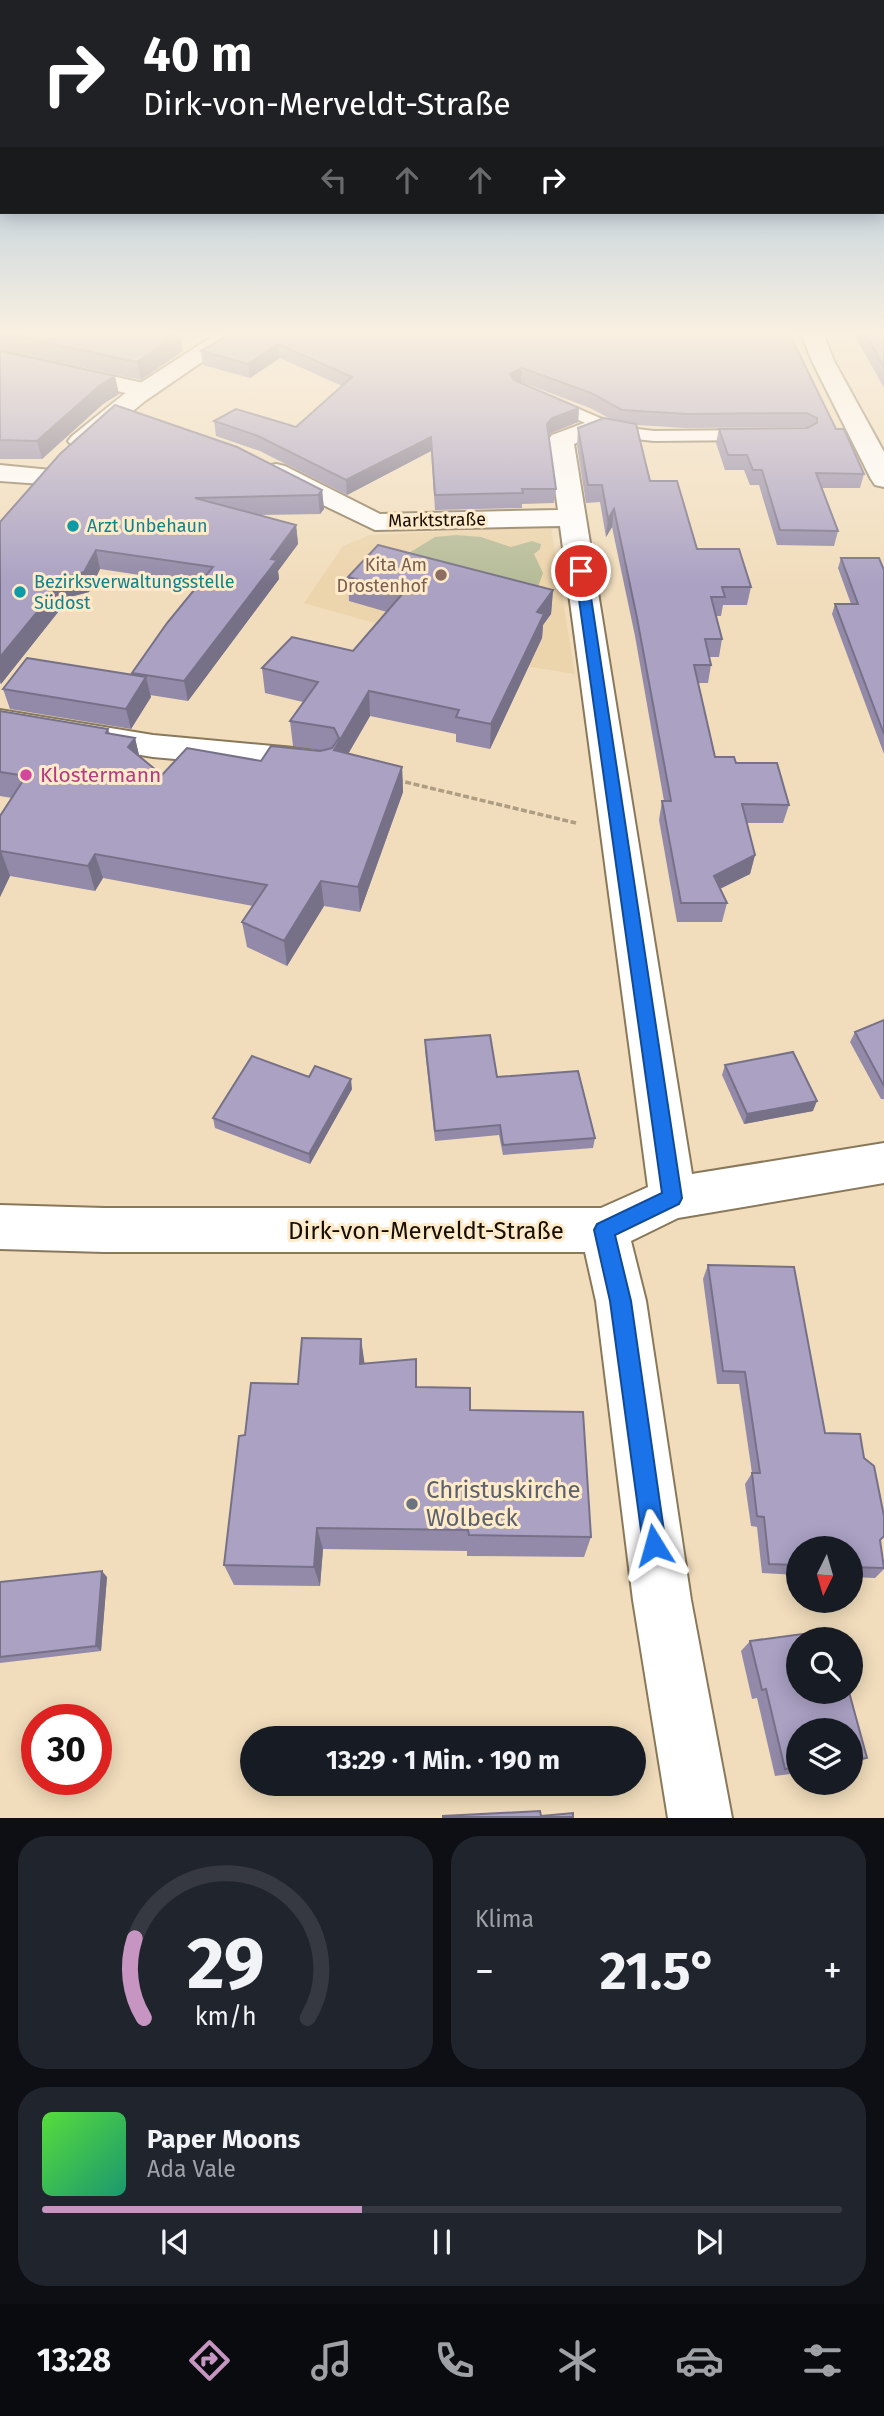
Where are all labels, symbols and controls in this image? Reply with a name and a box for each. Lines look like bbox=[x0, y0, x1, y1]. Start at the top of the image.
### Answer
text: 40 m bbox=[143, 25, 252, 84]
icon: right bbox=[28, 28, 119, 119]
text: Dirk-von-Merveldt-Straße bbox=[143, 85, 511, 123]
icon: left bbox=[315, 161, 353, 199]
icon: ahead bbox=[388, 161, 426, 199]
icon: ahead bbox=[461, 161, 499, 199]
icon: right bbox=[534, 161, 572, 199]
street label: Marktstraße bbox=[388, 508, 486, 532]
place label: Arzt Unbehaun bbox=[87, 515, 208, 537]
marker: Arzt Unbehaun bbox=[65, 518, 81, 534]
pin bbox=[551, 541, 611, 601]
icon: arrive bbox=[562, 552, 600, 590]
place label: Kita Am Drostenhof bbox=[336, 554, 429, 597]
marker: Kita Am Drostenhof bbox=[433, 567, 449, 583]
place label: Bezirksverwaltungsstelle Südost bbox=[34, 571, 235, 614]
marker: Bezirksverwaltungsstelle Südost bbox=[12, 584, 28, 600]
place label: Klostermann bbox=[40, 762, 161, 788]
marker: Klostermann bbox=[18, 767, 34, 783]
street label: Dirk-von-Merveldt-Straße bbox=[288, 1217, 564, 1245]
place label: Christuskirche Wolbeck bbox=[426, 1476, 581, 1532]
marker: Christuskirche Wolbeck bbox=[404, 1496, 420, 1512]
position arrow bbox=[617, 1508, 691, 1582]
north arrow bbox=[786, 1536, 863, 1614]
map controls bbox=[786, 1536, 863, 1795]
button: search bbox=[786, 1627, 863, 1704]
speed limit sign: 30 bbox=[21, 1704, 112, 1795]
button: layers bbox=[786, 1718, 863, 1795]
text: 13:29 · 1 Min. · 190 m bbox=[326, 1745, 560, 1776]
text: Klima bbox=[475, 1905, 534, 1933]
text: 29 bbox=[187, 1921, 264, 2008]
text: 21.5° bbox=[600, 1940, 717, 2003]
text: − bbox=[475, 1948, 494, 1994]
text: + bbox=[823, 1948, 842, 1994]
text: km/h bbox=[195, 2002, 256, 2032]
text: Paper Moons bbox=[147, 2124, 300, 2155]
text: Ada Vale bbox=[147, 2155, 236, 2183]
icon: previous bbox=[156, 2223, 194, 2261]
icon: pause bbox=[423, 2223, 461, 2261]
icon: next bbox=[690, 2223, 728, 2261]
icon: directions bbox=[185, 2336, 234, 2385]
icon: music bbox=[307, 2336, 356, 2385]
icon: phone bbox=[430, 2336, 479, 2385]
icon: climate bbox=[553, 2336, 602, 2385]
icon: car bbox=[675, 2336, 724, 2385]
icon: filters bbox=[798, 2336, 847, 2385]
text: 13:28 bbox=[37, 2341, 111, 2379]

